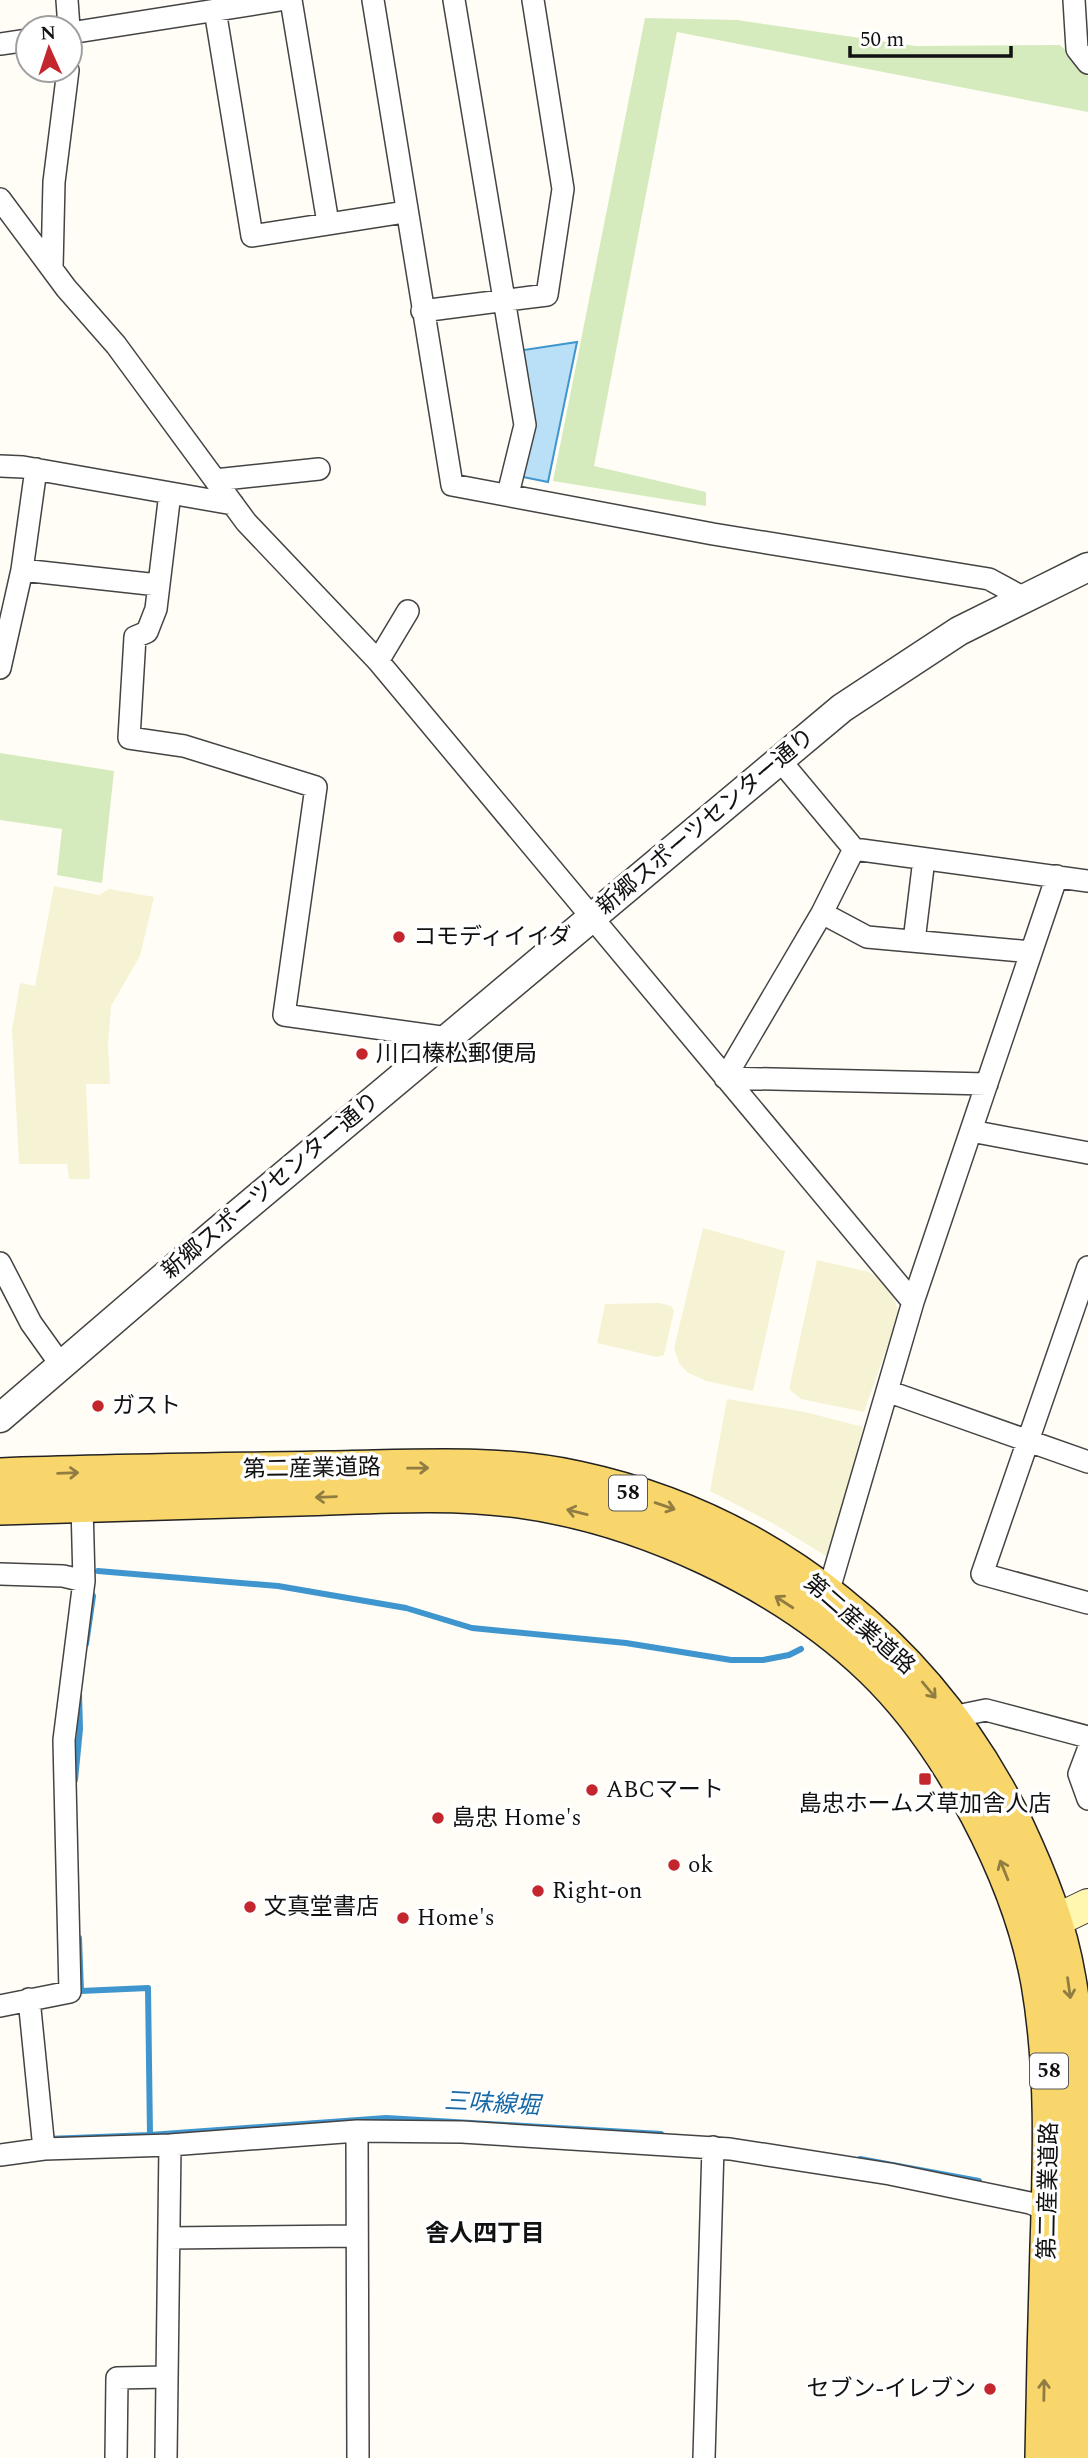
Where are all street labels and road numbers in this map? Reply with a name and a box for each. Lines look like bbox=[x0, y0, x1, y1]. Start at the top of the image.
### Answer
street label: 新郷スポーツセンター通り bbox=[589, 720, 823, 924]
street label: 新郷スポーツセンター通り bbox=[154, 1084, 388, 1288]
street label: 第二産業道路 bbox=[243, 1450, 381, 1488]
road number: 58 bbox=[609, 1476, 647, 1510]
street label: 第二産業道路 bbox=[795, 1567, 923, 1683]
road number: 58 bbox=[1030, 2054, 1068, 2088]
street label: 第二産業道路 bbox=[1030, 2122, 1068, 2260]

